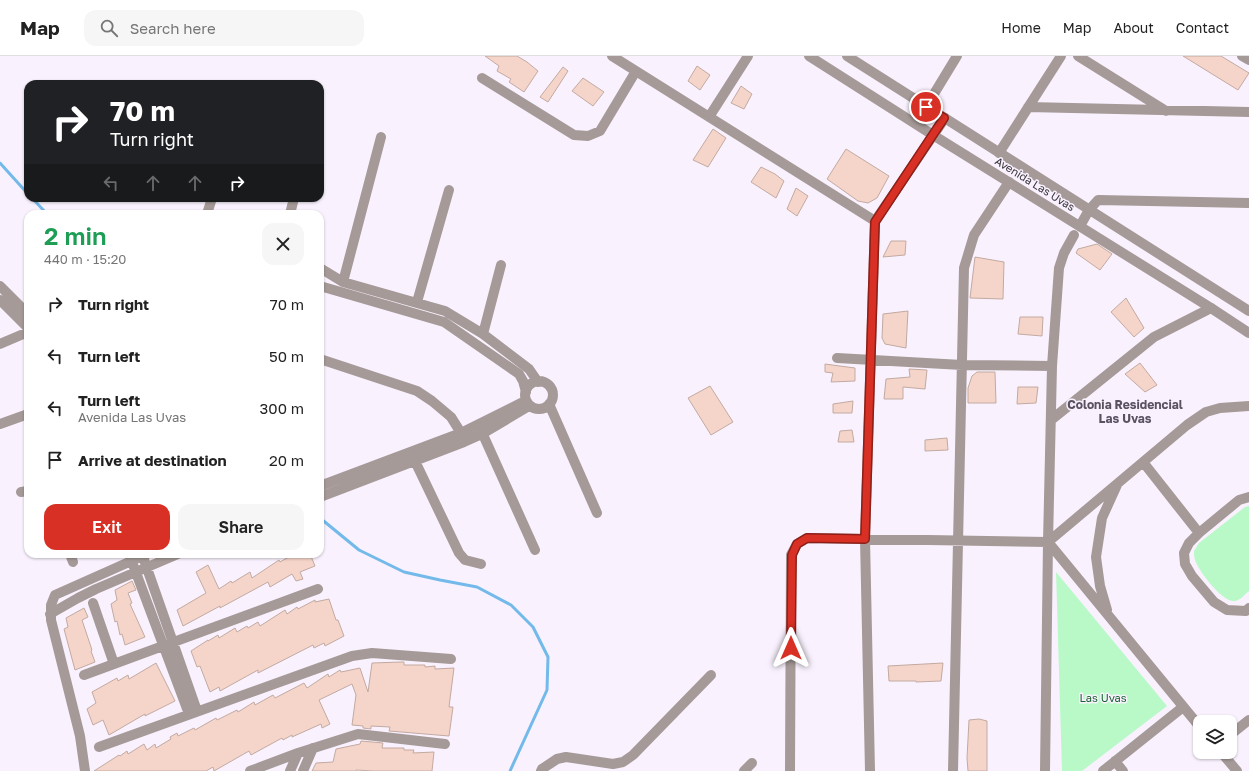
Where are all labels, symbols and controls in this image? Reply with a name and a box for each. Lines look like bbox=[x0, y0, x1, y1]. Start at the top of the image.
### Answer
search box bbox=[84, 10, 364, 46]
text: Map bbox=[20, 16, 60, 39]
icon: search bbox=[98, 17, 120, 39]
text: Search here bbox=[130, 19, 216, 37]
text: Home bbox=[1001, 19, 1041, 36]
text: Map bbox=[1063, 19, 1091, 36]
text: About bbox=[1113, 19, 1154, 36]
text: Contact bbox=[1176, 19, 1229, 36]
pin bbox=[909, 90, 943, 124]
text: 70 m bbox=[110, 94, 175, 127]
icon: right bbox=[44, 96, 96, 148]
icon: arrive bbox=[915, 96, 937, 118]
text: Turn right bbox=[110, 128, 194, 150]
street label: Avenida Las Uvas bbox=[993, 154, 1078, 213]
icon: left bbox=[100, 172, 122, 194]
icon: ahead bbox=[142, 172, 164, 194]
icon: ahead bbox=[184, 172, 206, 194]
icon: right bbox=[226, 172, 248, 194]
text: 2 min bbox=[44, 221, 106, 250]
button: close bbox=[262, 223, 304, 265]
text: 440 m · 15:20 bbox=[44, 251, 126, 267]
icon: right bbox=[44, 293, 66, 315]
text: Turn right bbox=[78, 295, 149, 313]
text: 70 m bbox=[270, 295, 304, 313]
icon: left bbox=[44, 345, 66, 367]
text: Turn left bbox=[78, 347, 140, 365]
text: 50 m bbox=[269, 347, 304, 365]
text: Turn left bbox=[78, 391, 140, 409]
icon: left bbox=[44, 397, 66, 419]
district label: Colonia Residencial Las Uvas bbox=[1067, 397, 1183, 426]
text: 300 m bbox=[260, 399, 304, 417]
text: Avenida Las Uvas bbox=[78, 409, 186, 425]
icon: arrive bbox=[44, 449, 66, 471]
text: Arrive at destination bbox=[78, 451, 227, 469]
text: 20 m bbox=[269, 451, 304, 469]
button: Exit bbox=[44, 504, 170, 550]
button: Share bbox=[178, 504, 304, 550]
position arrow bbox=[770, 627, 812, 669]
park label: Las Uvas bbox=[1079, 691, 1127, 704]
map controls bbox=[1193, 715, 1237, 759]
button: layers bbox=[1193, 715, 1237, 759]

